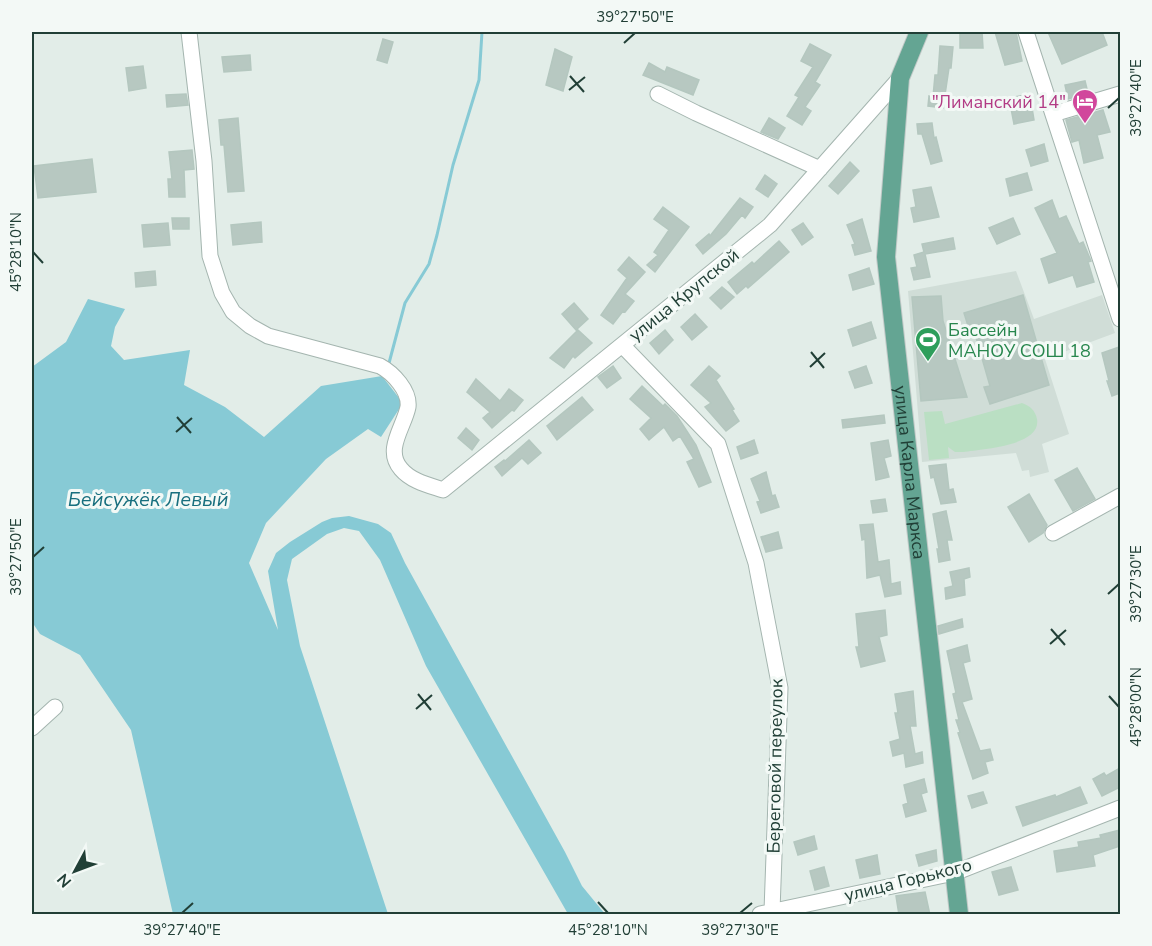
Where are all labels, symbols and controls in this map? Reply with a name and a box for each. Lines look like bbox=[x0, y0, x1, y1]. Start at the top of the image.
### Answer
text: 39°27'50"E bbox=[596, 7, 674, 27]
text: 39°27'40"E bbox=[1126, 59, 1146, 137]
hotel icon: "Лиманский 14" bbox=[1070, 87, 1100, 125]
place label: "Лиманский 14" bbox=[932, 90, 1066, 114]
text: 45°28'10"N bbox=[6, 212, 26, 292]
street label: улица Крупской bbox=[624, 243, 744, 347]
place label: Бассейн МАНОУ СОШ 18 bbox=[948, 318, 1091, 363]
sports icon: Бассейн МАНОУ СОШ 18 bbox=[913, 325, 943, 363]
street label: улица Карла Маркса bbox=[888, 384, 932, 561]
water label: Бейсужёк Левый bbox=[68, 486, 228, 513]
text: 39°27'50"E bbox=[6, 518, 26, 596]
text: 39°27'30"E bbox=[1126, 545, 1146, 623]
text: 45°28'00"N bbox=[1126, 667, 1146, 747]
street label: Береговой переулок bbox=[761, 678, 789, 854]
north arrow bbox=[45, 841, 105, 901]
street label: улица Горького bbox=[842, 853, 974, 907]
text: N bbox=[52, 868, 77, 892]
text: 39°27'40"E bbox=[143, 920, 221, 940]
text: 45°28'10"N bbox=[568, 920, 648, 940]
text: 39°27'30"E bbox=[701, 920, 779, 940]

